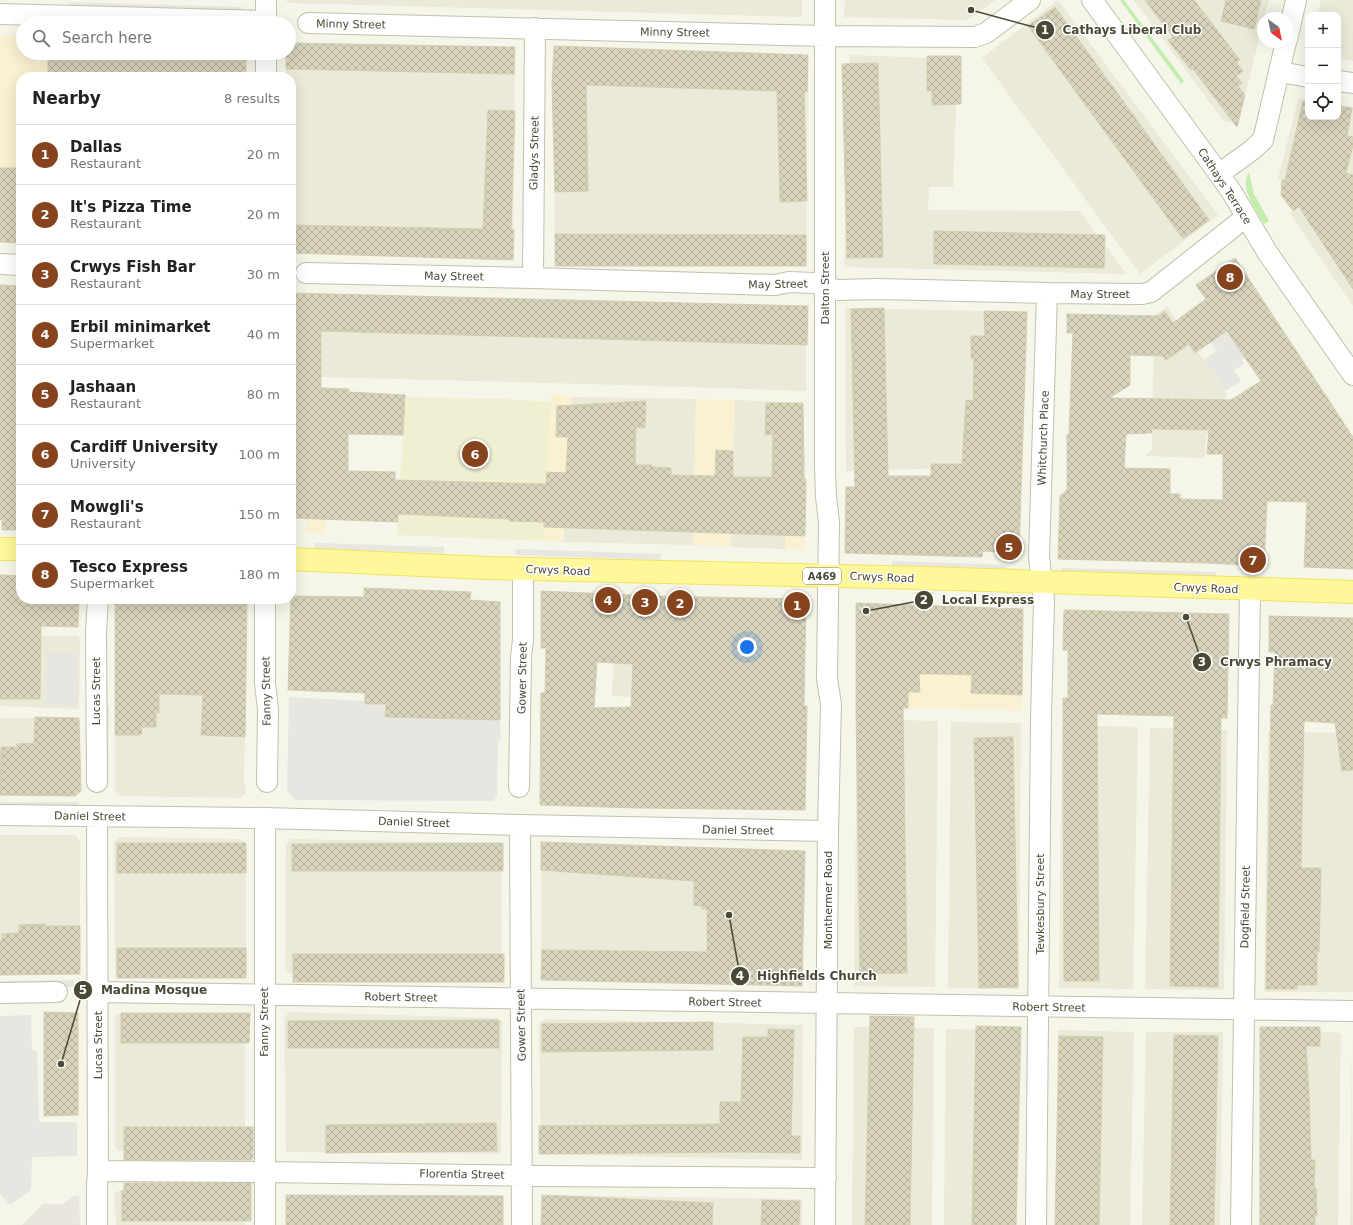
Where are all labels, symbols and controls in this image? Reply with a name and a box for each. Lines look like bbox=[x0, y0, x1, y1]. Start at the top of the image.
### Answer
north arrow bbox=[1257, 12, 1293, 48]
map controls bbox=[1305, 12, 1341, 120]
button: + bbox=[1305, 12, 1341, 48]
search box bbox=[16, 16, 296, 60]
street label: Minny Street bbox=[316, 17, 387, 32]
callout: Cathays Liberal Club bbox=[1035, 18, 1210, 42]
text: 1 bbox=[1041, 23, 1049, 37]
text: Cathays Liberal Club bbox=[1063, 23, 1202, 37]
street label: Minny Street bbox=[640, 25, 711, 40]
icon: search bbox=[30, 27, 52, 49]
text: Search here bbox=[62, 29, 152, 47]
button: − bbox=[1305, 48, 1341, 84]
button: locate bbox=[1305, 84, 1341, 120]
text: Nearby bbox=[32, 88, 101, 108]
text: 8 results bbox=[224, 91, 280, 106]
street label: Gladys Street bbox=[527, 115, 542, 190]
text: Dallas bbox=[70, 138, 122, 156]
street label: Cathays Terrace bbox=[1195, 146, 1254, 227]
text: 1 bbox=[40, 147, 50, 162]
text: 20 m bbox=[247, 147, 280, 162]
text: Restaurant bbox=[70, 156, 141, 171]
text: It's Pizza Time bbox=[70, 198, 192, 216]
text: 2 bbox=[40, 207, 50, 222]
text: 20 m bbox=[247, 207, 280, 222]
text: Restaurant bbox=[70, 216, 141, 231]
street label: Dalton Street bbox=[819, 251, 832, 325]
text: Crwys Fish Bar bbox=[70, 258, 195, 276]
pin: 8 bbox=[1217, 262, 1243, 292]
text: 3 bbox=[40, 267, 50, 282]
text: 30 m bbox=[247, 267, 280, 282]
street label: May Street bbox=[424, 269, 485, 284]
text: Restaurant bbox=[70, 276, 141, 291]
street label: May Street bbox=[748, 277, 809, 292]
street label: May Street bbox=[1070, 288, 1131, 301]
text: Erbil minimarket bbox=[70, 318, 211, 336]
text: 4 bbox=[40, 327, 50, 342]
text: 40 m bbox=[247, 327, 280, 342]
text: Supermarket bbox=[70, 336, 154, 351]
text: Jashaan bbox=[70, 378, 136, 396]
text: 5 bbox=[40, 387, 50, 402]
text: 80 m bbox=[247, 387, 280, 402]
street label: Whitchurch Place bbox=[1035, 390, 1052, 486]
text: Restaurant bbox=[70, 396, 141, 411]
text: Cardiff University bbox=[70, 438, 218, 456]
pin: 6 bbox=[462, 439, 488, 469]
text: 6 bbox=[40, 447, 50, 462]
text: 100 m bbox=[238, 447, 280, 462]
text: University bbox=[70, 456, 136, 471]
text: Mowgli's bbox=[70, 498, 144, 516]
text: 7 bbox=[40, 507, 50, 522]
text: 150 m bbox=[238, 507, 280, 522]
text: Restaurant bbox=[70, 516, 141, 531]
pin: 5 bbox=[996, 532, 1022, 562]
pin: 7 bbox=[1240, 545, 1266, 575]
text: Tesco Express bbox=[70, 558, 188, 576]
street label: Crwys Road bbox=[526, 563, 590, 578]
text: 8 bbox=[40, 567, 50, 582]
text: 180 m bbox=[238, 567, 280, 582]
road number: A469 bbox=[803, 568, 841, 584]
street label: Crwys Road bbox=[850, 570, 914, 585]
text: Supermarket bbox=[70, 576, 154, 591]
street label: Crwys Road bbox=[1174, 581, 1238, 596]
pin: 4 bbox=[595, 585, 621, 615]
pin: 3 bbox=[632, 587, 658, 617]
pin: 2 bbox=[667, 588, 693, 618]
callout: Local Express bbox=[914, 588, 1042, 612]
pin: 1 bbox=[784, 590, 810, 620]
text: 2 bbox=[920, 593, 928, 607]
text: Local Express bbox=[942, 593, 1034, 607]
your location bbox=[737, 637, 757, 657]
street label: Gower Street bbox=[515, 641, 530, 714]
callout: Crwys Phramacy bbox=[1192, 650, 1340, 674]
street label: Fanny Street bbox=[259, 655, 274, 726]
text: 3 bbox=[1198, 655, 1206, 669]
text: Crwys Phramacy bbox=[1220, 655, 1332, 669]
street label: Lucas Street bbox=[90, 656, 103, 725]
street label: Daniel Street bbox=[54, 809, 127, 824]
street label: Daniel Street bbox=[378, 815, 451, 830]
street label: Daniel Street bbox=[702, 823, 775, 838]
street label: Monthermer Road bbox=[822, 851, 835, 949]
street label: Tewkesbury Street bbox=[1034, 853, 1047, 956]
street label: Dogfield Street bbox=[1238, 865, 1253, 949]
callout: Highfields Church bbox=[730, 964, 885, 988]
text: 4 bbox=[736, 969, 744, 983]
text: Highfields Church bbox=[757, 969, 877, 983]
callout: Madina Mosque bbox=[73, 978, 216, 1002]
text: 5 bbox=[79, 983, 87, 997]
text: Madina Mosque bbox=[101, 983, 207, 997]
street label: Fanny Street bbox=[258, 987, 271, 1057]
street label: Gower Street bbox=[514, 988, 529, 1061]
street label: Robert Street bbox=[364, 990, 438, 1005]
street label: Robert Street bbox=[688, 995, 762, 1010]
street label: Robert Street bbox=[1012, 1000, 1086, 1015]
street label: Lucas Street bbox=[92, 1010, 105, 1079]
street label: Florentia Street bbox=[419, 1167, 505, 1182]

